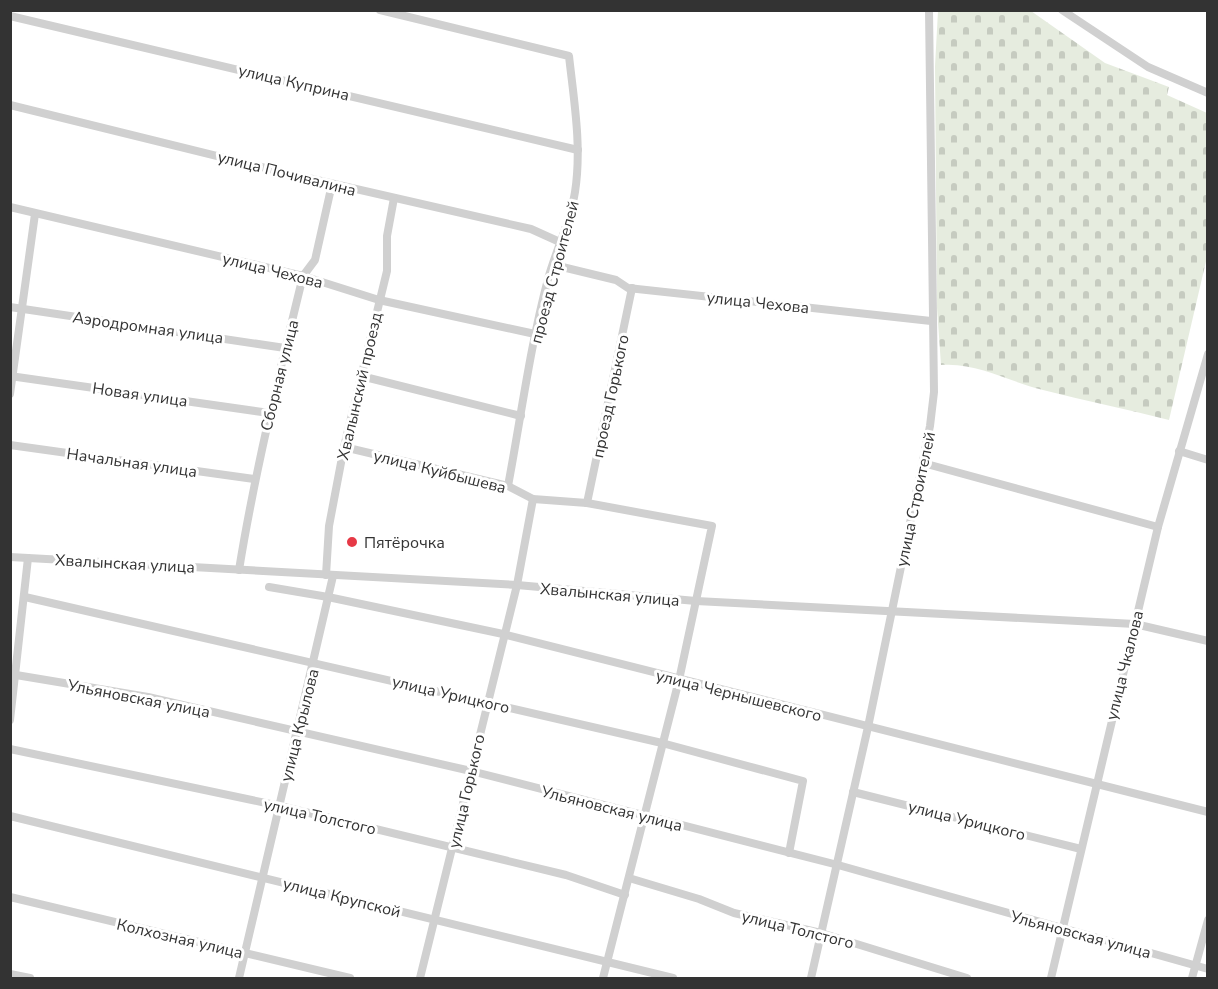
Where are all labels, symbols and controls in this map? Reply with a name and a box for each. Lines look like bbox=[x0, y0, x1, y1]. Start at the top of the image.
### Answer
street label: улица Куприна bbox=[236, 60, 351, 106]
street label: улица Почивалина bbox=[215, 146, 358, 202]
street label: проезд Строителей bbox=[525, 198, 585, 346]
street label: улица Чехова bbox=[220, 248, 325, 294]
street label: улица Чехова bbox=[706, 287, 810, 319]
street label: Аэродромная улица bbox=[71, 307, 225, 349]
street label: Хвалынский проезд bbox=[332, 310, 388, 462]
street label: Сборная улица bbox=[256, 317, 304, 433]
street label: проезд Горького bbox=[587, 332, 635, 460]
street label: Новая улица bbox=[91, 377, 189, 413]
street label: улица Строителей bbox=[891, 430, 941, 569]
street label: Начальная улица bbox=[65, 443, 198, 483]
street label: улица Куйбышева bbox=[371, 445, 508, 499]
place label: Пятёрочка bbox=[364, 532, 445, 554]
marker: Пятёрочка bbox=[345, 535, 359, 549]
street label: Хвалынская улица bbox=[54, 549, 195, 579]
street label: Хвалынская улица bbox=[539, 578, 681, 612]
street label: улица Чкалова bbox=[1101, 608, 1149, 722]
street label: улица Чернышевского bbox=[654, 665, 824, 727]
street label: улица Крылова bbox=[275, 666, 325, 784]
street label: улица Урицкого bbox=[390, 671, 512, 719]
street label: Ульяновская улица bbox=[65, 674, 212, 724]
street label: улица Горького bbox=[443, 732, 491, 850]
street label: Ульяновская улица bbox=[538, 781, 685, 837]
street label: улица Толстого bbox=[261, 793, 378, 841]
street label: улица Урицкого bbox=[906, 796, 1028, 846]
street label: улица Крупской bbox=[281, 873, 403, 923]
street label: улица Толстого bbox=[739, 905, 856, 955]
street label: Ульяновская улица bbox=[1007, 905, 1153, 964]
street label: Колхозная улица bbox=[114, 914, 245, 964]

